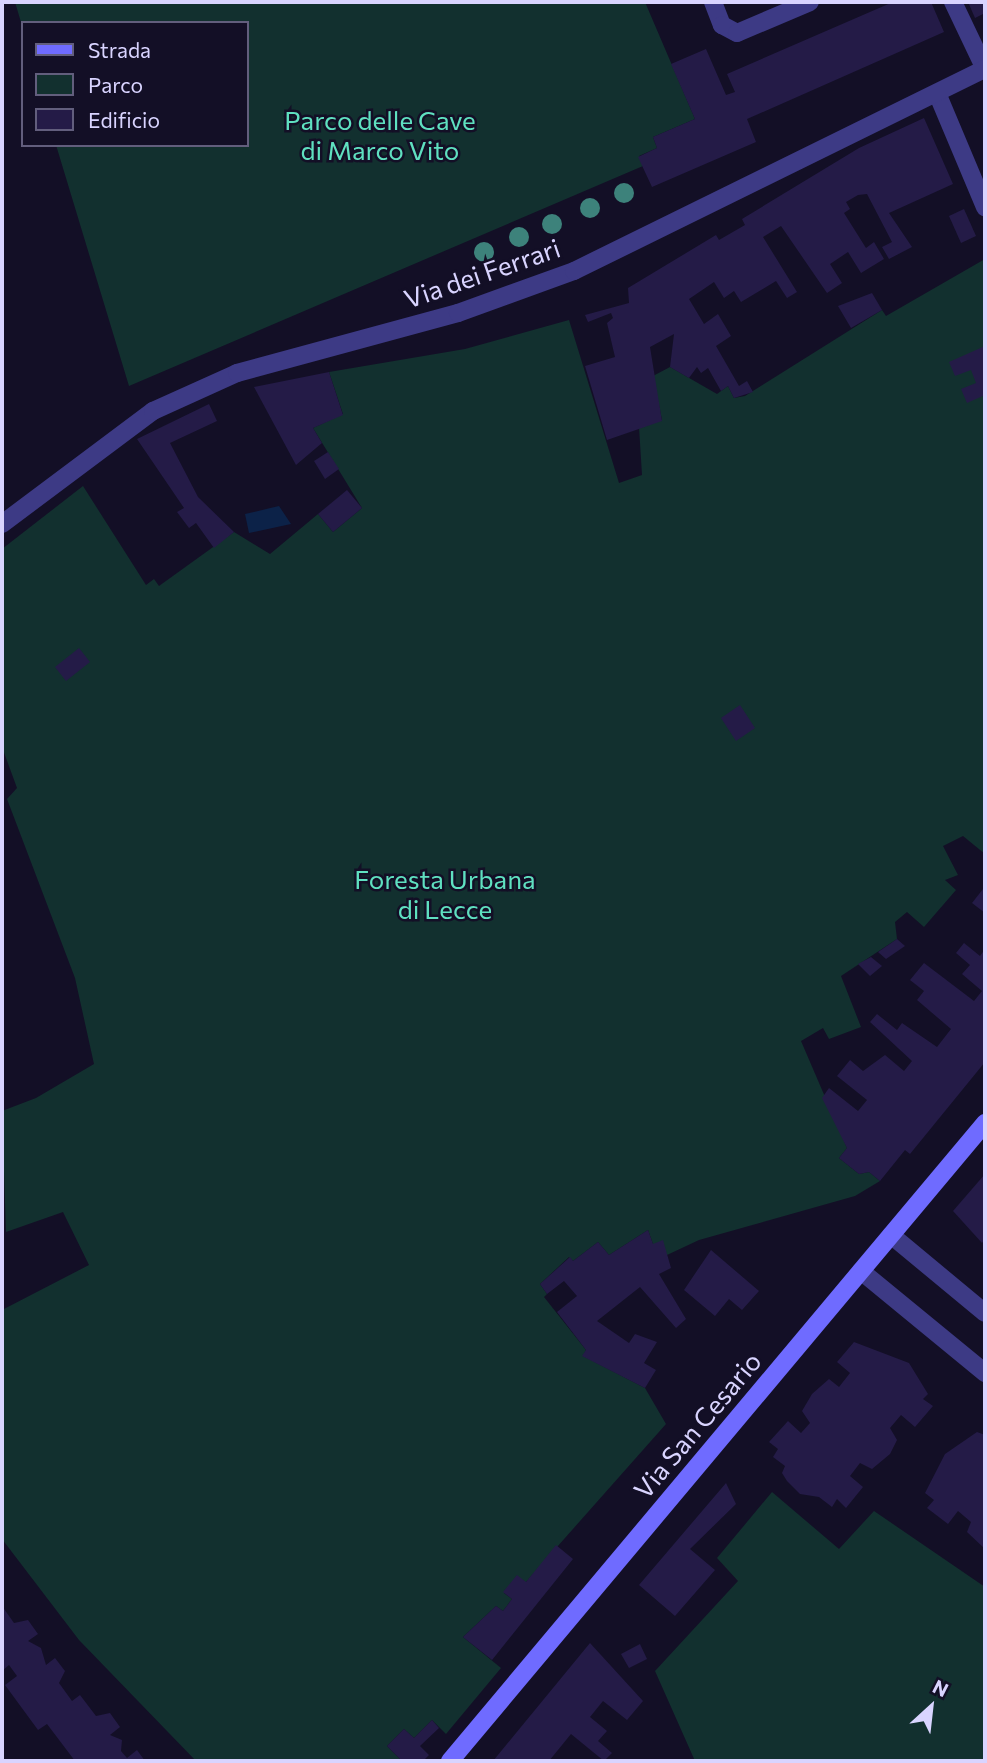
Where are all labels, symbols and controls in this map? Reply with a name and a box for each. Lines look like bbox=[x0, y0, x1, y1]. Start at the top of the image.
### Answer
legend bbox=[21, 21, 248, 147]
text: Strada bbox=[88, 37, 151, 62]
text: Parco bbox=[88, 72, 143, 97]
park label: Parco delle Cave di Marco Vito bbox=[284, 104, 476, 166]
text: Edificio bbox=[88, 107, 160, 132]
street label: Via dei Ferrari bbox=[400, 232, 564, 314]
park label: Foresta Urbana di Lecce bbox=[354, 863, 536, 924]
street label: Via San Cesario bbox=[627, 1345, 767, 1505]
north arrow bbox=[896, 1672, 966, 1742]
text: N bbox=[929, 1674, 952, 1701]

